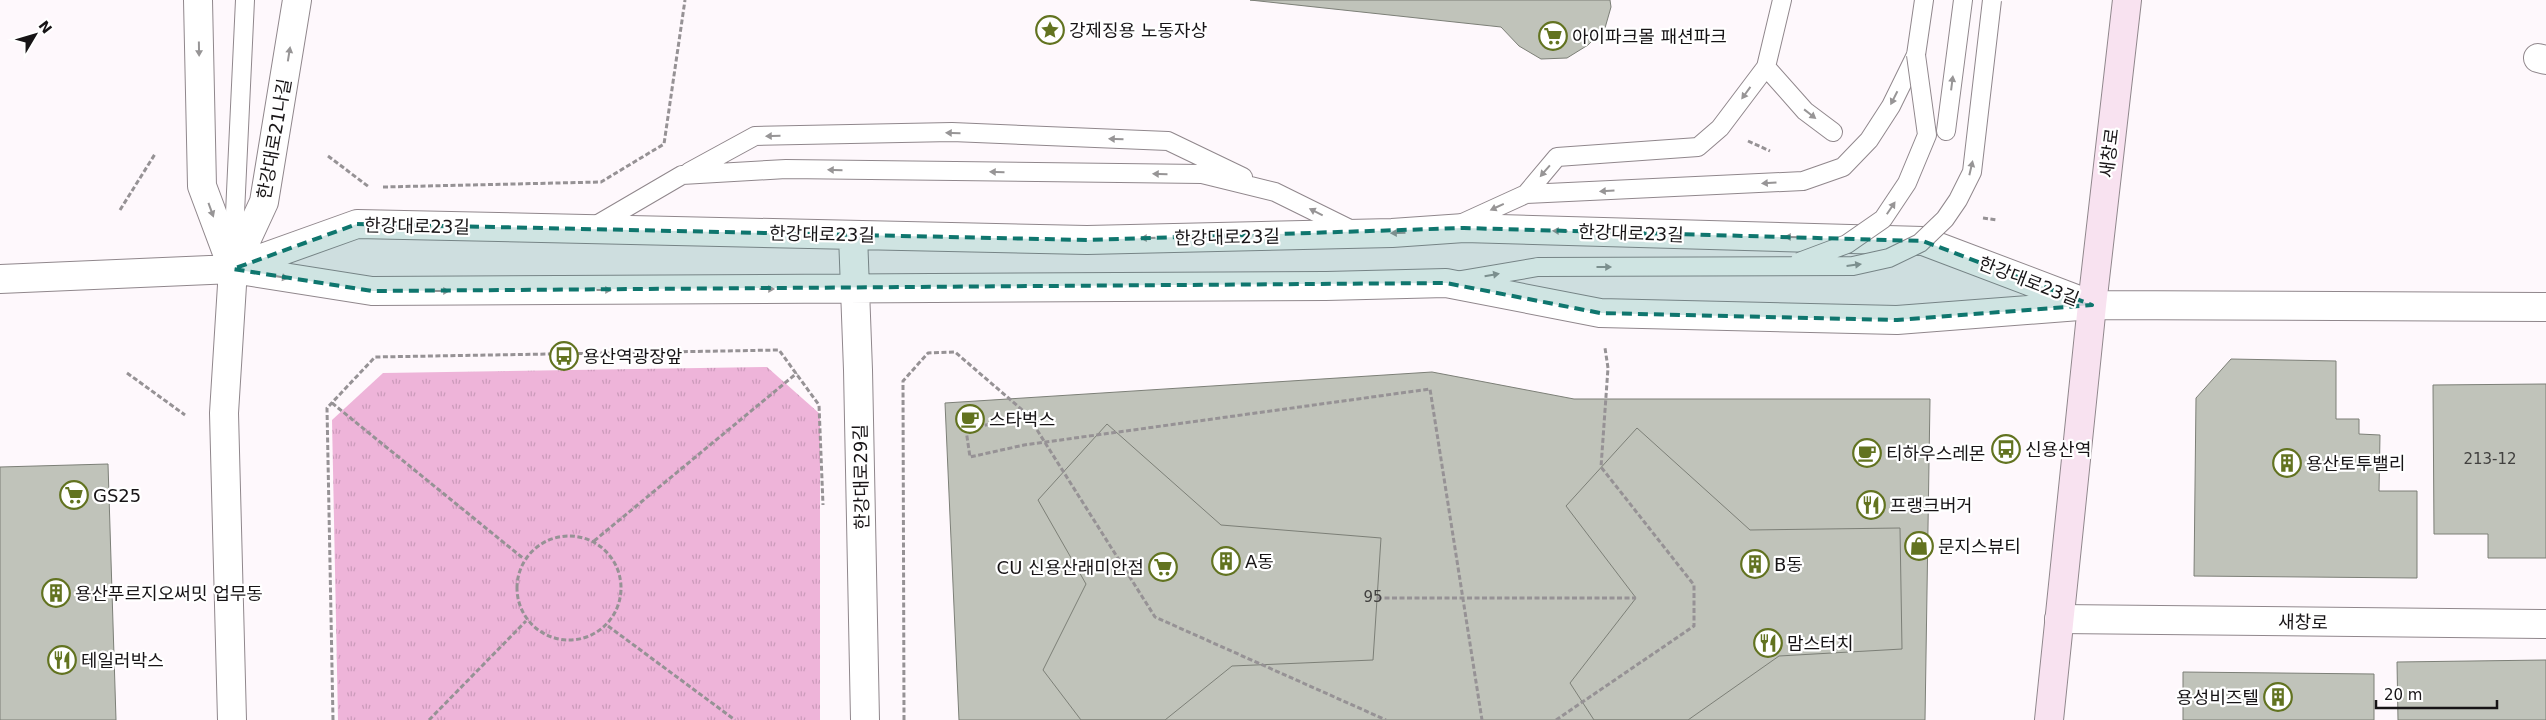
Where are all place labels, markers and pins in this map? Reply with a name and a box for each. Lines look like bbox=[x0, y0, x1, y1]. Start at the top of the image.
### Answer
place icon: 강제징용 노동자상 bbox=[1035, 15, 1065, 45]
place label: 강제징용 노동자상 bbox=[1069, 20, 1207, 41]
supermarket icon: 아이파크몰 패션파크 bbox=[1538, 21, 1568, 51]
place label: 아이파크몰 패션파크 bbox=[1572, 26, 1727, 47]
bus stop icon: 용산역광장앞 bbox=[549, 341, 579, 371]
place label: 용산역광장앞 bbox=[583, 346, 682, 367]
cafe icon: 스타벅스 bbox=[955, 404, 985, 434]
place label: 스타벅스 bbox=[989, 409, 1055, 430]
bus stop icon: 신용산역 bbox=[1991, 434, 2021, 464]
cafe icon: 티하우스레몬 bbox=[1852, 438, 1882, 468]
place label: 신용산역 bbox=[2025, 439, 2091, 460]
place label: 티하우스레몬 bbox=[1886, 443, 1985, 464]
building icon: 용산토투밸리 bbox=[2272, 448, 2302, 478]
place label: 용산토투밸리 bbox=[2306, 453, 2405, 474]
supermarket icon: GS25 bbox=[59, 480, 89, 510]
place label: GS25 bbox=[93, 485, 141, 506]
restaurant icon: 프랭크버거 bbox=[1856, 490, 1886, 520]
place label: 프랭크버거 bbox=[1890, 495, 1973, 516]
shop icon: 문지스뷰티 bbox=[1904, 531, 1934, 561]
place label: 문지스뷰티 bbox=[1938, 536, 2021, 557]
building icon: A동 bbox=[1211, 546, 1241, 576]
building icon: B동 bbox=[1740, 549, 1770, 579]
place label: A동 bbox=[1245, 551, 1274, 572]
supermarket icon: CU 신용산래미안점 bbox=[1148, 552, 1178, 582]
place label: B동 bbox=[1774, 554, 1803, 575]
place label: CU 신용산래미안점 bbox=[997, 557, 1144, 578]
building icon: 용산푸르지오써밋 업무동 bbox=[41, 578, 71, 608]
place label: 용산푸르지오써밋 업무동 bbox=[75, 583, 263, 604]
restaurant icon: 맘스터치 bbox=[1753, 628, 1783, 658]
place label: 맘스터치 bbox=[1787, 633, 1853, 654]
restaurant icon: 테일러박스 bbox=[47, 645, 77, 675]
place label: 테일러박스 bbox=[81, 650, 164, 671]
building icon: 용성비즈텔 bbox=[2263, 682, 2293, 712]
place label: 용성비즈텔 bbox=[2176, 687, 2259, 708]

